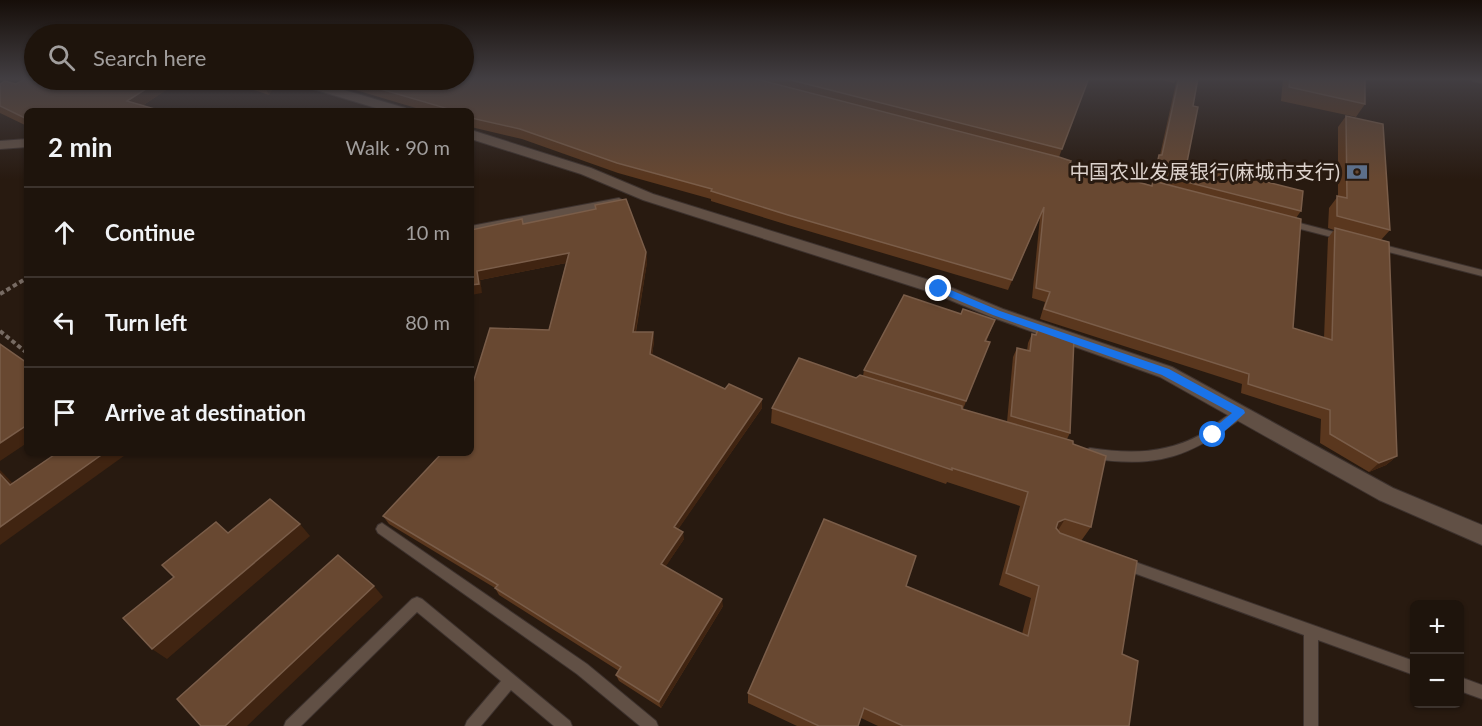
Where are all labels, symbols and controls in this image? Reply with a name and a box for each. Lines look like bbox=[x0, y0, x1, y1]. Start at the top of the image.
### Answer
search box bbox=[24, 24, 474, 90]
icon: search bbox=[45, 41, 78, 74]
text: Search here bbox=[93, 44, 206, 71]
text: 2 min bbox=[48, 131, 112, 163]
text: Walk · 90 m bbox=[345, 135, 450, 159]
place label: 中国农业发展银行(麻城市支行) bbox=[1069, 159, 1340, 183]
bank icon: 中国农业发展银行(麻城市支行) bbox=[1345, 160, 1369, 184]
icon: ahead bbox=[48, 216, 81, 249]
text: Continue bbox=[105, 219, 195, 246]
text: 10 m bbox=[405, 220, 450, 244]
route end bbox=[925, 275, 951, 301]
icon: left bbox=[48, 306, 81, 339]
text: Turn left bbox=[105, 309, 187, 336]
text: 80 m bbox=[405, 310, 450, 334]
icon: arrive bbox=[48, 396, 81, 429]
text: Arrive at destination bbox=[105, 399, 306, 426]
route start bbox=[1199, 421, 1225, 447]
map controls bbox=[1410, 600, 1464, 708]
button: + bbox=[1410, 600, 1464, 654]
button: − bbox=[1410, 654, 1464, 708]

